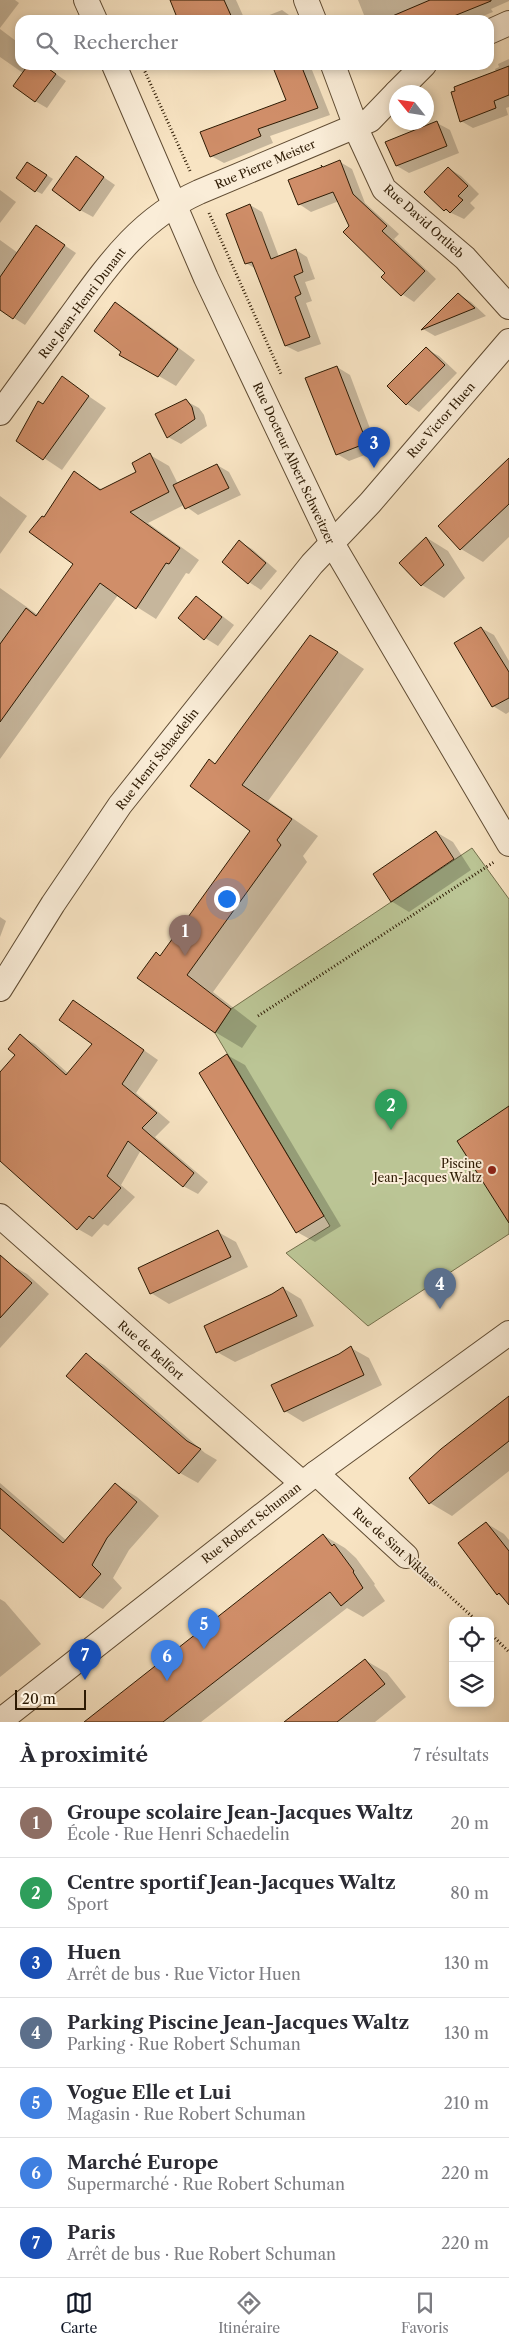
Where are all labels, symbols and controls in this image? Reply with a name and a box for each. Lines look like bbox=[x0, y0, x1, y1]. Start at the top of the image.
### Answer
search box bbox=[15, 15, 494, 70]
icon: search bbox=[33, 29, 61, 57]
text: Rechercher bbox=[73, 31, 178, 54]
north arrow bbox=[389, 85, 434, 130]
street label: Rue Pierre Meister bbox=[213, 136, 317, 192]
street label: Rue David Ortlieb bbox=[381, 181, 467, 261]
street label: Rue Jean-Henri Dunant bbox=[35, 244, 129, 361]
street label: Rue Victor Huen bbox=[404, 379, 478, 461]
street label: Rue Docteur Albert Schweitzer bbox=[250, 380, 338, 546]
pin: 3 bbox=[358, 427, 390, 468]
street label: Rue Henri Schaedelin bbox=[113, 705, 202, 813]
your location bbox=[214, 886, 240, 912]
pin: 1 bbox=[169, 915, 201, 956]
pin: 2 bbox=[375, 1089, 407, 1130]
place label: Piscine Jean-Jacques Waltz bbox=[371, 1156, 482, 1185]
marker: Piscine Jean-Jacques Waltz bbox=[486, 1164, 498, 1176]
pin: 4 bbox=[424, 1268, 456, 1309]
street label: Rue de Belfort bbox=[115, 1317, 188, 1383]
street label: Rue Robert Schuman bbox=[198, 1479, 304, 1566]
street label: Rue de Sint Niklaas bbox=[350, 1504, 442, 1590]
pin: 5 bbox=[188, 1608, 220, 1649]
map controls bbox=[449, 1617, 494, 1707]
button: locate bbox=[449, 1617, 494, 1662]
pin: 7 bbox=[69, 1639, 101, 1680]
pin: 6 bbox=[151, 1640, 183, 1681]
button: layers bbox=[449, 1662, 494, 1707]
scale bar bbox=[15, 1687, 86, 1710]
text: 20 m bbox=[22, 1690, 56, 1708]
text: À proximité bbox=[20, 1742, 148, 1767]
text: 7 résultats bbox=[413, 1745, 489, 1765]
text: Groupe scolaire Jean-Jacques Waltz bbox=[67, 1801, 413, 1824]
text: 1 bbox=[32, 1813, 40, 1833]
text: 20 m bbox=[450, 1813, 489, 1833]
text: École · Rue Henri Schaedelin bbox=[67, 1824, 290, 1844]
text: Centre sportif Jean-Jacques Waltz bbox=[67, 1871, 396, 1894]
text: 2 bbox=[31, 1883, 41, 1903]
text: 80 m bbox=[450, 1883, 489, 1903]
text: Sport bbox=[67, 1894, 109, 1914]
text: Huen bbox=[67, 1941, 121, 1964]
text: 3 bbox=[31, 1953, 41, 1973]
text: 130 m bbox=[444, 1953, 489, 1973]
text: Arrêt de bus · Rue Victor Huen bbox=[67, 1964, 301, 1984]
text: Parking Piscine Jean-Jacques Waltz bbox=[67, 2011, 409, 2034]
text: 4 bbox=[31, 2023, 41, 2043]
text: 130 m bbox=[444, 2023, 489, 2043]
text: Parking · Rue Robert Schuman bbox=[67, 2034, 301, 2054]
text: Vogue Elle et Lui bbox=[67, 2081, 231, 2104]
text: 5 bbox=[32, 2093, 40, 2113]
text: 210 m bbox=[444, 2093, 489, 2113]
text: Magasin · Rue Robert Schuman bbox=[67, 2104, 306, 2124]
text: Marché Europe bbox=[67, 2151, 218, 2174]
text: 6 bbox=[31, 2163, 41, 2183]
text: 220 m bbox=[441, 2163, 489, 2183]
text: Supermarché · Rue Robert Schuman bbox=[67, 2174, 345, 2194]
text: Paris bbox=[67, 2221, 116, 2244]
text: 7 bbox=[32, 2233, 40, 2253]
text: 220 m bbox=[441, 2233, 489, 2253]
text: Arrêt de bus · Rue Robert Schuman bbox=[67, 2244, 336, 2264]
tab: Carte bbox=[60, 2289, 97, 2337]
tab: Itinéraire bbox=[218, 2289, 280, 2337]
tab: Favoris bbox=[401, 2289, 449, 2337]

